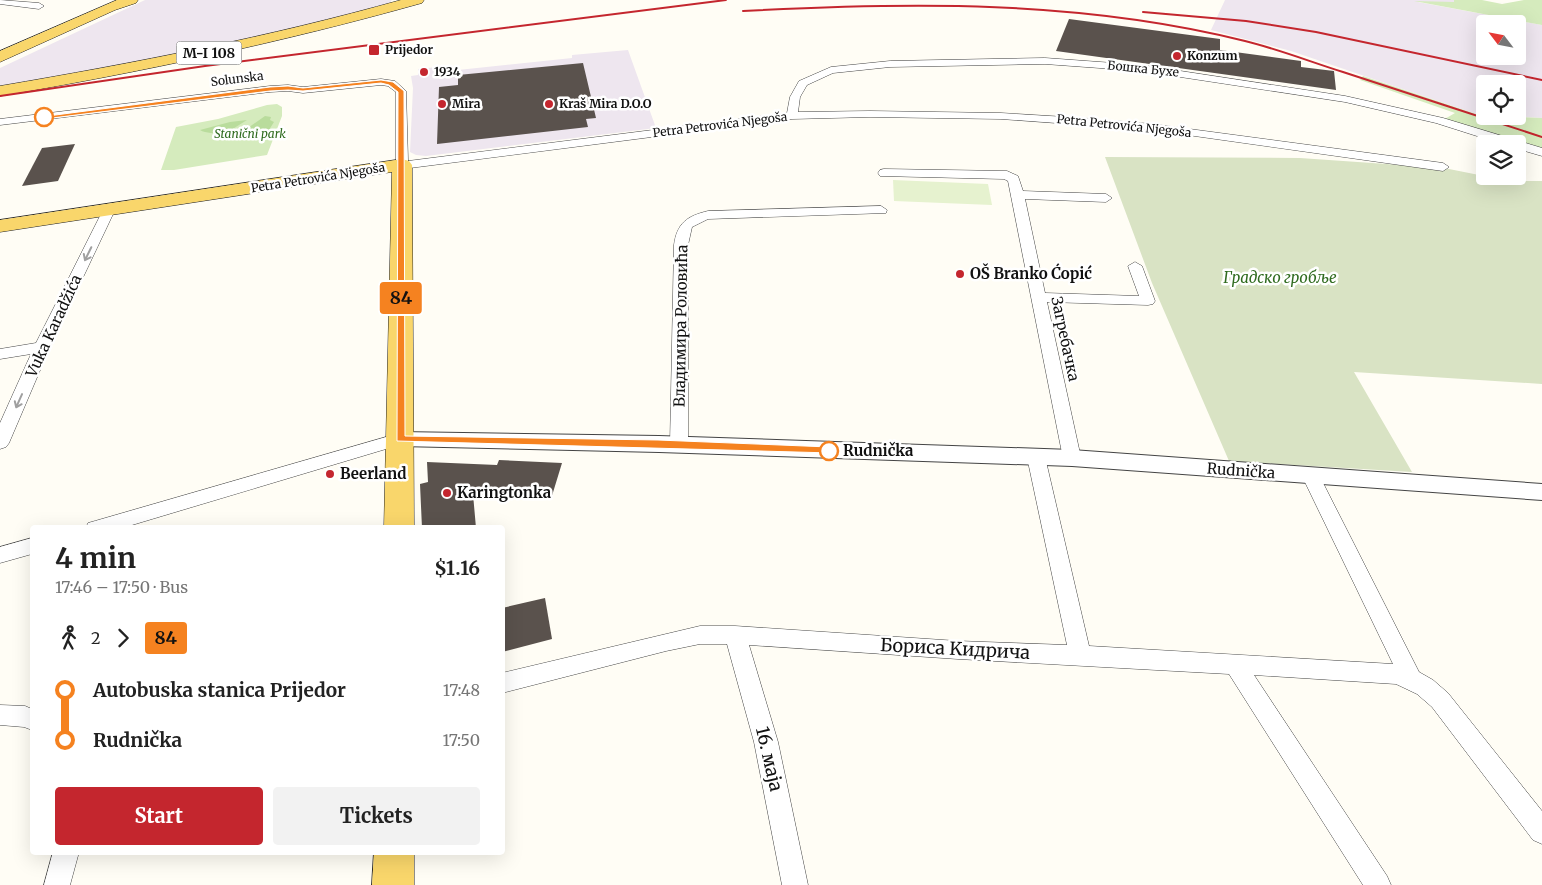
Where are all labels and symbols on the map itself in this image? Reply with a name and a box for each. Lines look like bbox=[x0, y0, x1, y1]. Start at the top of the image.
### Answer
north arrow bbox=[1476, 15, 1526, 65]
road number: M-I 108 bbox=[176, 42, 242, 64]
place label: Prijedor bbox=[385, 42, 433, 57]
marker: Prijedor bbox=[367, 43, 381, 57]
place label: Konzum bbox=[1187, 48, 1237, 63]
marker: Konzum bbox=[1171, 50, 1183, 62]
street label: Бошка Бухе bbox=[1106, 57, 1180, 80]
place label: 1934 bbox=[434, 64, 461, 79]
marker: 1934 bbox=[418, 66, 430, 78]
street label: Solunska bbox=[210, 68, 265, 89]
place label: Mira bbox=[452, 96, 481, 111]
place label: Kraš Mira D.O.O bbox=[559, 96, 652, 111]
marker: Mira bbox=[436, 98, 448, 110]
marker: Kraš Mira D.O.O bbox=[543, 98, 555, 110]
unlabelled marker bbox=[34, 107, 54, 127]
street label: Petra Petrovića Njegoša bbox=[652, 109, 789, 140]
street label: Petra Petrovića Njegoša bbox=[1056, 111, 1193, 140]
park label: Stanični park bbox=[214, 126, 286, 141]
street label: Petra Petrovića Njegoša bbox=[250, 159, 387, 196]
street label: Владимира Роловића bbox=[670, 245, 691, 407]
one-way arrow bbox=[83, 246, 93, 261]
place label: OŠ Branko Ćopić bbox=[970, 263, 1092, 283]
marker: OŠ Branko Ćopić bbox=[954, 268, 966, 280]
park label: Градско гробље bbox=[1223, 268, 1337, 287]
street label: Vuka Karadžića bbox=[21, 271, 86, 381]
line badge: 84 bbox=[378, 282, 424, 314]
street label: Загребачка bbox=[1047, 295, 1084, 383]
one-way arrow bbox=[13, 393, 23, 408]
marker: Rudnička bbox=[819, 441, 839, 461]
place label: Rudnička bbox=[843, 441, 914, 460]
street label: Rudnička bbox=[1206, 459, 1276, 482]
place label: Beerland bbox=[340, 464, 407, 483]
marker: Beerland bbox=[324, 468, 336, 480]
place label: Karingtonka bbox=[457, 483, 552, 502]
marker: Karingtonka bbox=[441, 487, 453, 499]
street label: Бориса Kидрича bbox=[879, 633, 1031, 664]
street label: 16. маја bbox=[751, 724, 788, 794]

